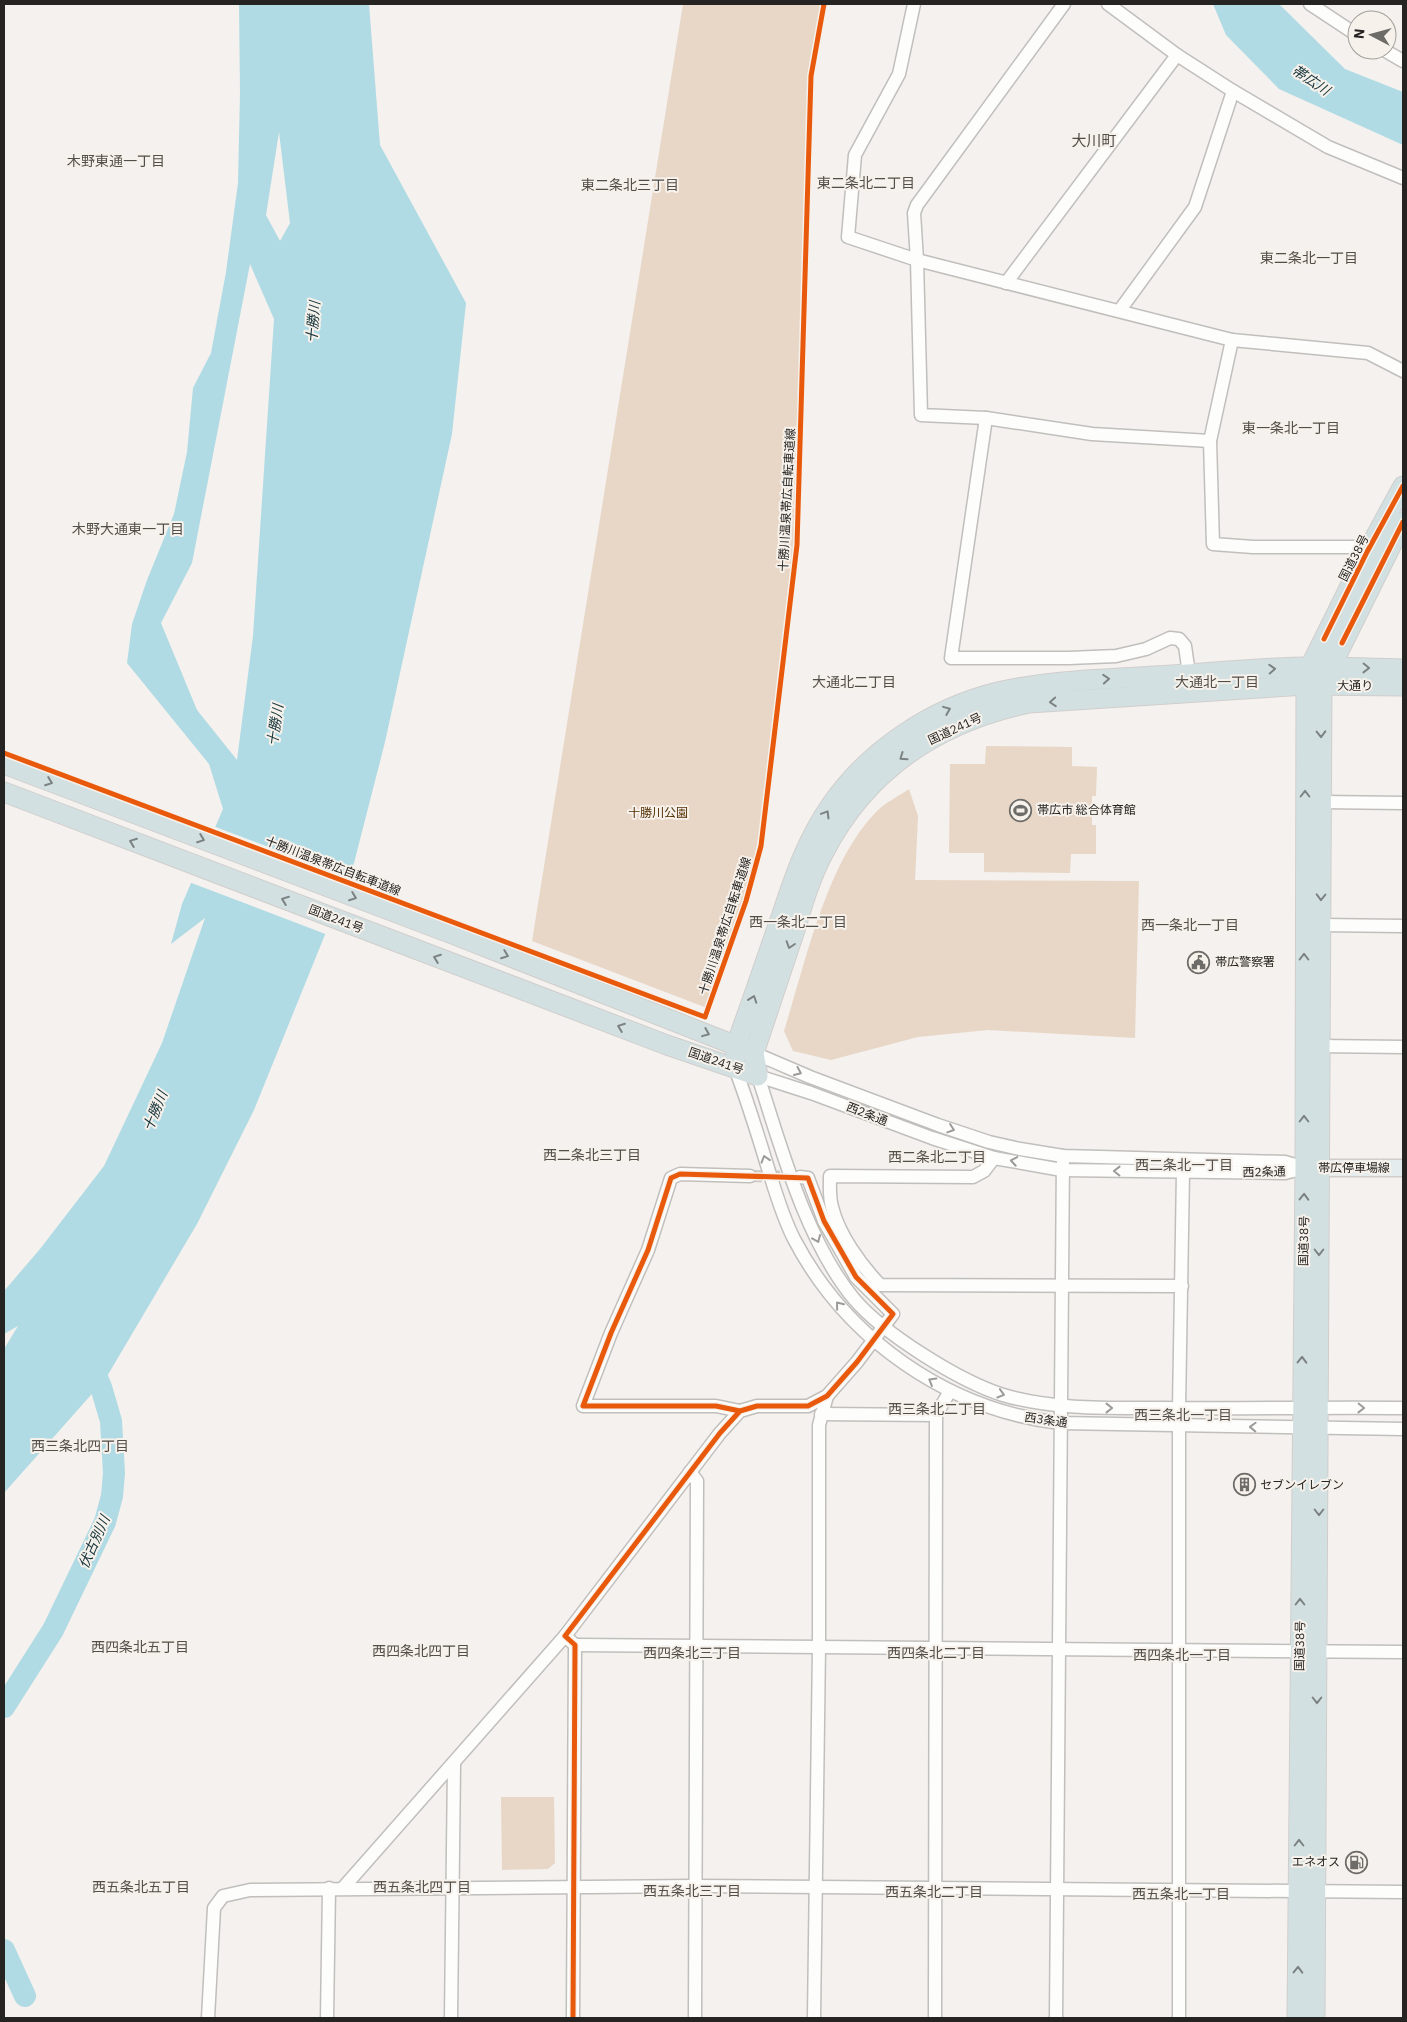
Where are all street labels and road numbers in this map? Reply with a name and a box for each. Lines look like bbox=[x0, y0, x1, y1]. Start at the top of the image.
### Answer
street label: 十勝川温泉帯広自転車道線 bbox=[775, 428, 798, 572]
street label: 国道38号 bbox=[1335, 532, 1372, 584]
street label: 大通り bbox=[1337, 678, 1373, 693]
street label: 国道241号 bbox=[926, 710, 984, 748]
street label: 十勝川温泉帯広自転車道線 bbox=[263, 833, 403, 898]
street label: 十勝川温泉帯広自転車道線 bbox=[695, 855, 754, 997]
street label: 国道241号 bbox=[307, 901, 366, 936]
street label: 国道241号 bbox=[686, 1044, 746, 1077]
street label: 西2条通 bbox=[844, 1099, 890, 1128]
street label: 帯広停車場線 bbox=[1318, 1160, 1390, 1175]
street label: 西2条通 bbox=[1242, 1164, 1286, 1179]
street label: 国道38号 bbox=[1296, 1216, 1311, 1266]
street label: 西3条通 bbox=[1024, 1409, 1069, 1430]
street label: 国道38号 bbox=[1292, 1621, 1307, 1671]

